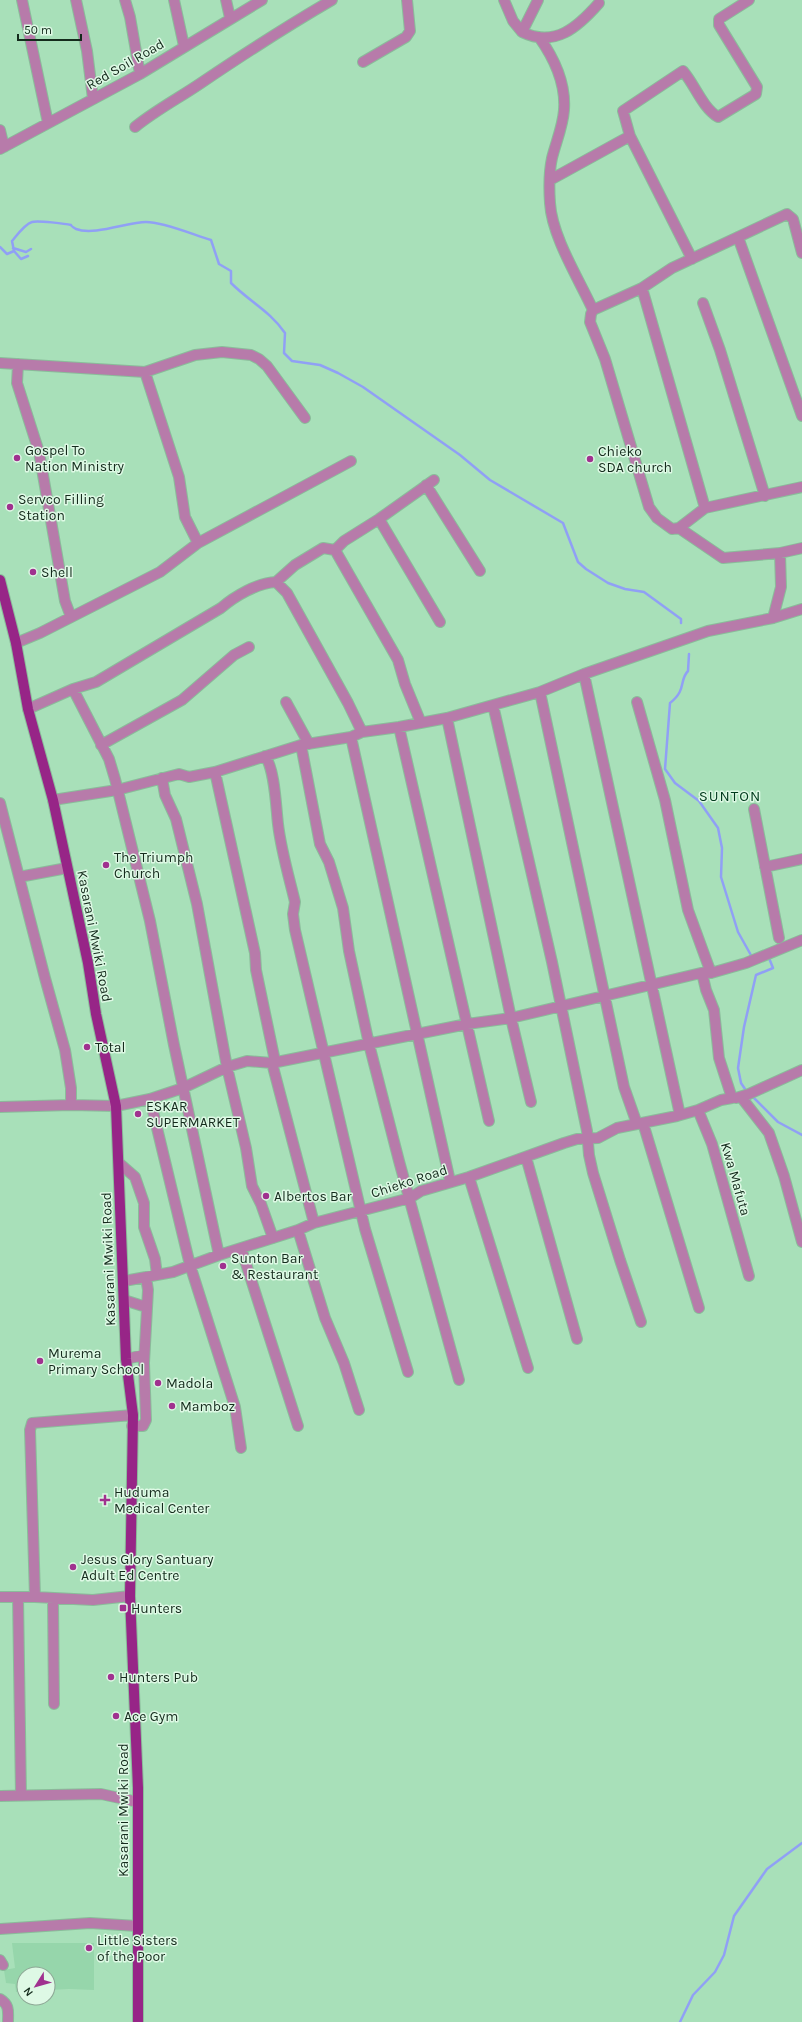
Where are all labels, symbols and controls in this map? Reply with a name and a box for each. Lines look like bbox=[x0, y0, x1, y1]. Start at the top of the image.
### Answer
scale bar bbox=[18, 16, 81, 42]
text: 50 m bbox=[24, 23, 52, 37]
street label: Red Soil Road bbox=[83, 35, 167, 94]
place label: Gospel To Nation Ministry bbox=[25, 442, 124, 475]
place label: Chieko SDA church bbox=[598, 443, 672, 476]
marker: Gospel To Nation Ministry bbox=[12, 453, 22, 463]
marker: Chieko SDA church bbox=[585, 454, 595, 464]
place label: Servco Filling Station bbox=[18, 491, 104, 524]
marker: Servco Filling Station bbox=[5, 502, 15, 512]
place label: Shell bbox=[41, 564, 73, 581]
marker: Shell bbox=[28, 567, 38, 577]
district label: SUNTON bbox=[699, 787, 761, 805]
place label: The Triumph Church bbox=[114, 849, 193, 882]
marker: The Triumph Church bbox=[101, 860, 111, 870]
street label: Kasarani Mwiki Road bbox=[73, 869, 116, 1003]
place label: Total bbox=[95, 1039, 125, 1056]
marker: Total bbox=[82, 1042, 92, 1052]
place label: ESKAR SUPERMARKET bbox=[146, 1098, 240, 1131]
marker: ESKAR SUPERMARKET bbox=[133, 1109, 143, 1119]
street label: Kwa Mafuta bbox=[717, 1141, 754, 1218]
street label: Chieko Road bbox=[369, 1161, 450, 1202]
place label: Albertos Bar bbox=[274, 1188, 353, 1205]
marker: Albertos Bar bbox=[261, 1191, 271, 1201]
street label: Kasarani Mwiki Road bbox=[98, 1192, 119, 1326]
place label: Sunton Bar & Restaurant bbox=[231, 1250, 318, 1283]
marker: Sunton Bar & Restaurant bbox=[218, 1261, 228, 1271]
place label: Murema Primary School bbox=[48, 1345, 144, 1378]
marker: Murema Primary School bbox=[35, 1356, 45, 1366]
place label: Madola bbox=[166, 1375, 213, 1392]
marker: Madola bbox=[153, 1378, 163, 1388]
place label: Mamboz bbox=[180, 1398, 235, 1415]
marker: Mamboz bbox=[167, 1401, 177, 1411]
place label: Huduma Medical Center bbox=[114, 1484, 210, 1517]
marker: Huduma Medical Center bbox=[99, 1494, 111, 1506]
place label: Jesus Glory Santuary Adult Ed Centre bbox=[81, 1551, 214, 1584]
marker: Jesus Glory Santuary Adult Ed Centre bbox=[68, 1562, 78, 1572]
place label: Hunters bbox=[131, 1600, 182, 1617]
marker: Hunters bbox=[118, 1603, 128, 1613]
place label: Hunters Pub bbox=[119, 1669, 198, 1686]
marker: Hunters Pub bbox=[106, 1672, 116, 1682]
place label: Ace Gym bbox=[124, 1708, 178, 1725]
marker: Ace Gym bbox=[111, 1711, 121, 1721]
street label: Kasarani Mwiki Road bbox=[115, 1743, 132, 1877]
place label: Little Sisters of the Poor bbox=[97, 1932, 178, 1965]
marker: Little Sisters of the Poor bbox=[84, 1943, 94, 1953]
north arrow bbox=[16, 1966, 56, 2006]
text: N bbox=[21, 1985, 36, 1999]

